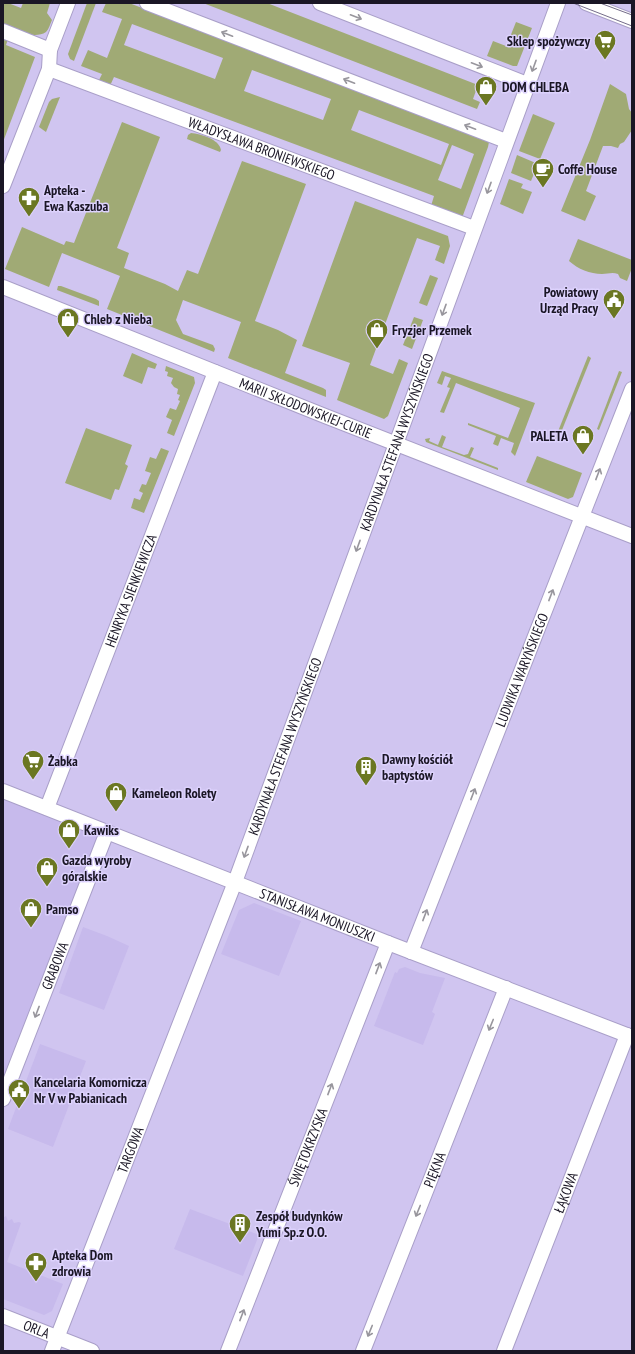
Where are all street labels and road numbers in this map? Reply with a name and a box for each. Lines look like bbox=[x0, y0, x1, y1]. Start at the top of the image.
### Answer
street label: WŁADYSŁAWA BRONIEWSKIEGO bbox=[186, 113, 338, 184]
street label: KARDYNAŁA STEFANA WYSZYŃSKIEGO bbox=[356, 351, 438, 533]
street label: MARII SKŁODOWSKIEJ-CURIE bbox=[237, 374, 375, 442]
street label: HENRYKA SIENKIEWICZA bbox=[101, 531, 161, 650]
street label: LUDWIKA WARYŃSKIEGO bbox=[491, 610, 552, 730]
street label: KARDYNAŁA STEFANA WYSZYŃSKIEGO bbox=[244, 655, 326, 838]
street label: STANISŁAWA MONIUSZKI bbox=[257, 884, 378, 946]
street label: GRABOWA bbox=[38, 939, 72, 992]
street label: ŚWIĘTOKRZYSKA bbox=[284, 1105, 332, 1189]
street label: TARGOWA bbox=[113, 1124, 148, 1176]
street label: PIĘKNA bbox=[419, 1149, 450, 1190]
street label: ŁĄKOWA bbox=[550, 1169, 582, 1216]
street label: ORLA bbox=[21, 1316, 53, 1343]

